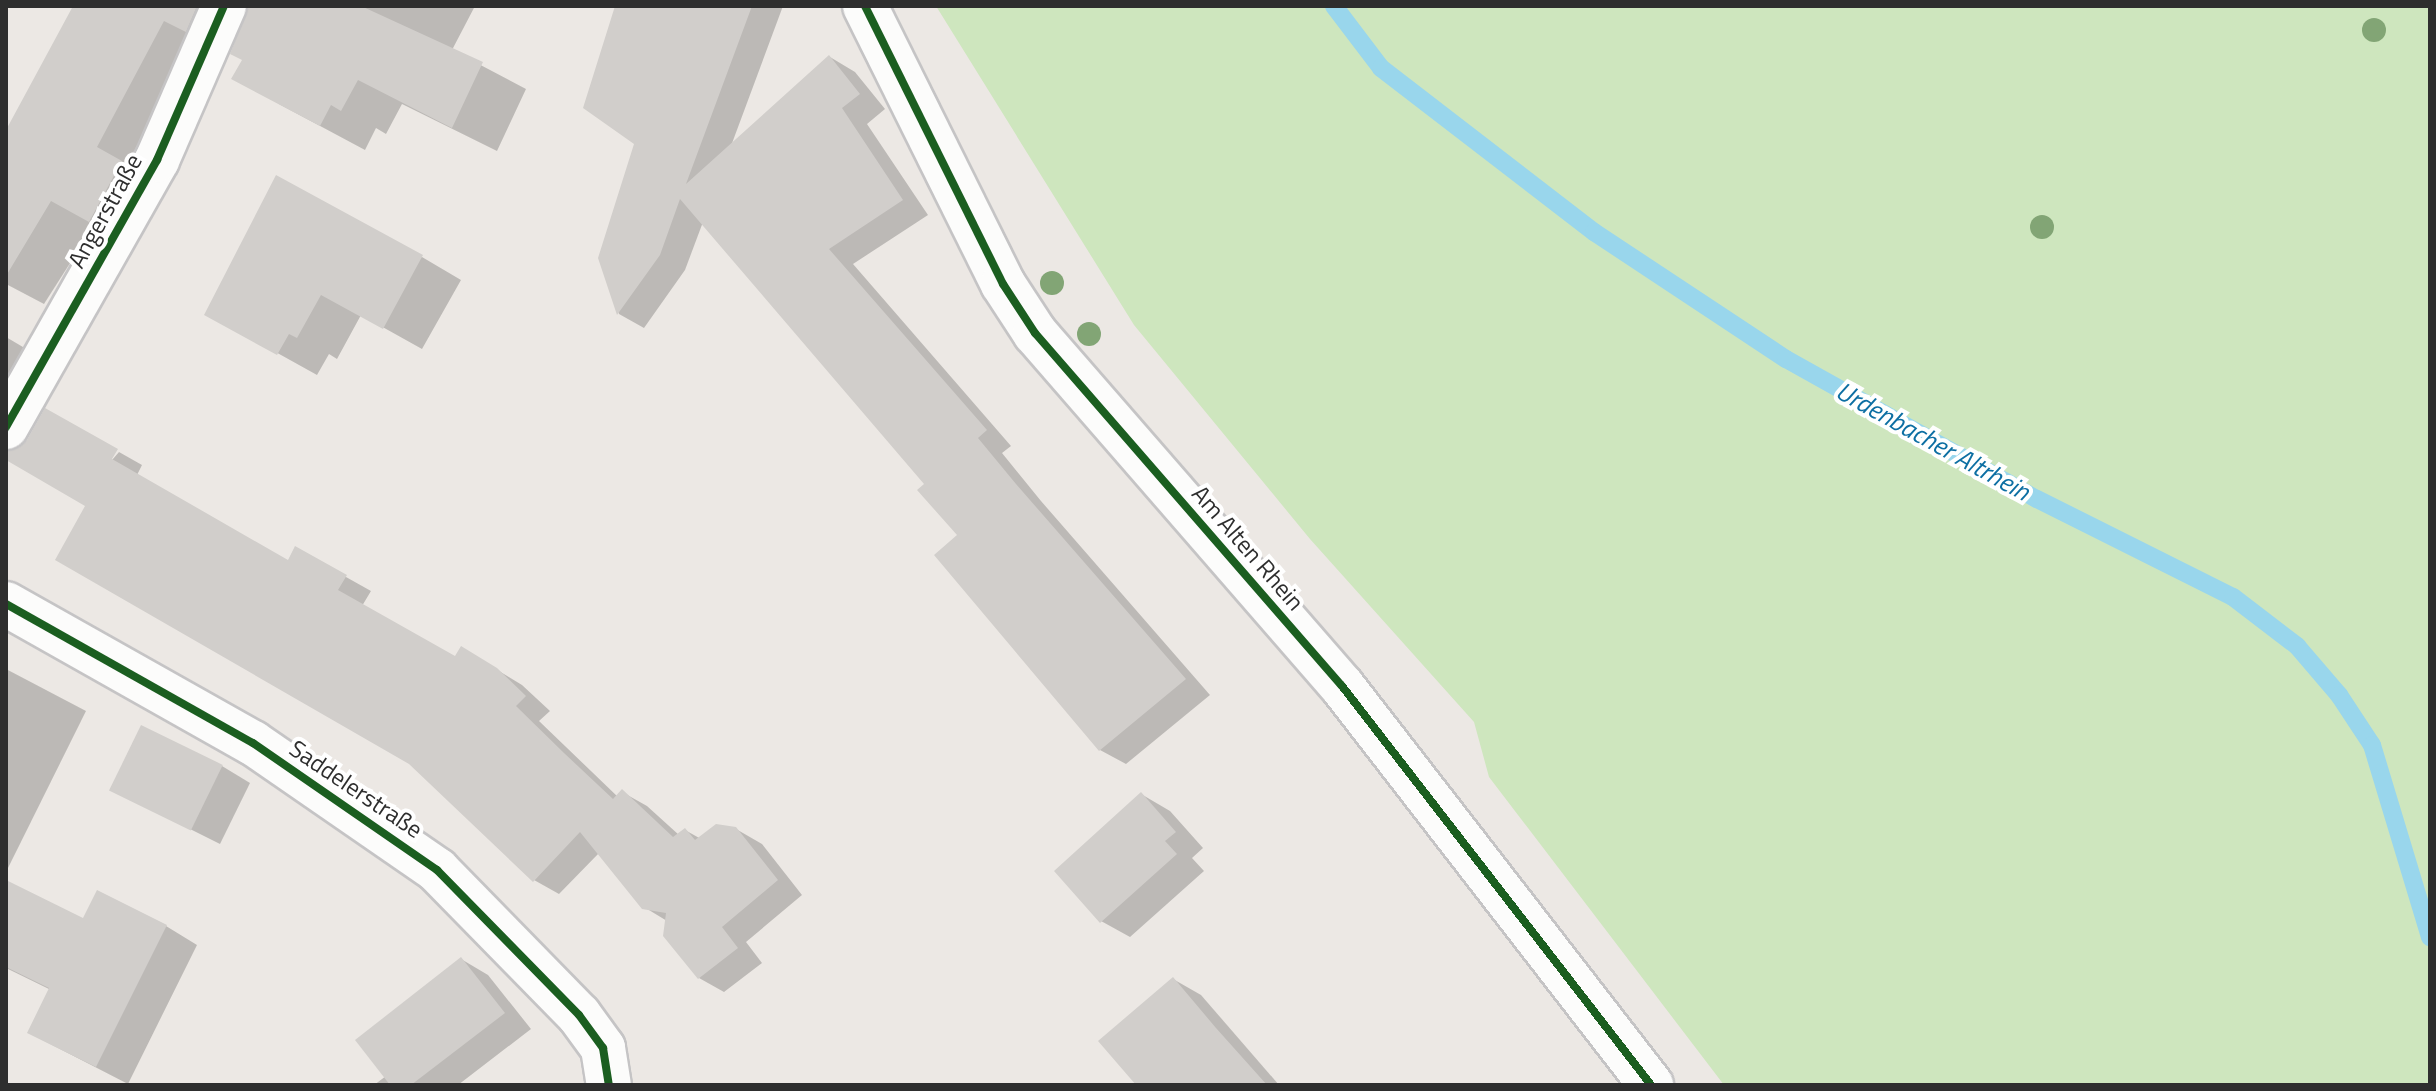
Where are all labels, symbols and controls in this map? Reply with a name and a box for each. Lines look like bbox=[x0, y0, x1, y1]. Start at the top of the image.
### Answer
street label: Angerstraße bbox=[62, 149, 148, 273]
water label: Urdenbacher Altrhein bbox=[1831, 375, 2035, 507]
street label: Am Alten Rhein bbox=[1186, 480, 1310, 616]
street label: Saddelerstraße bbox=[284, 734, 428, 844]

